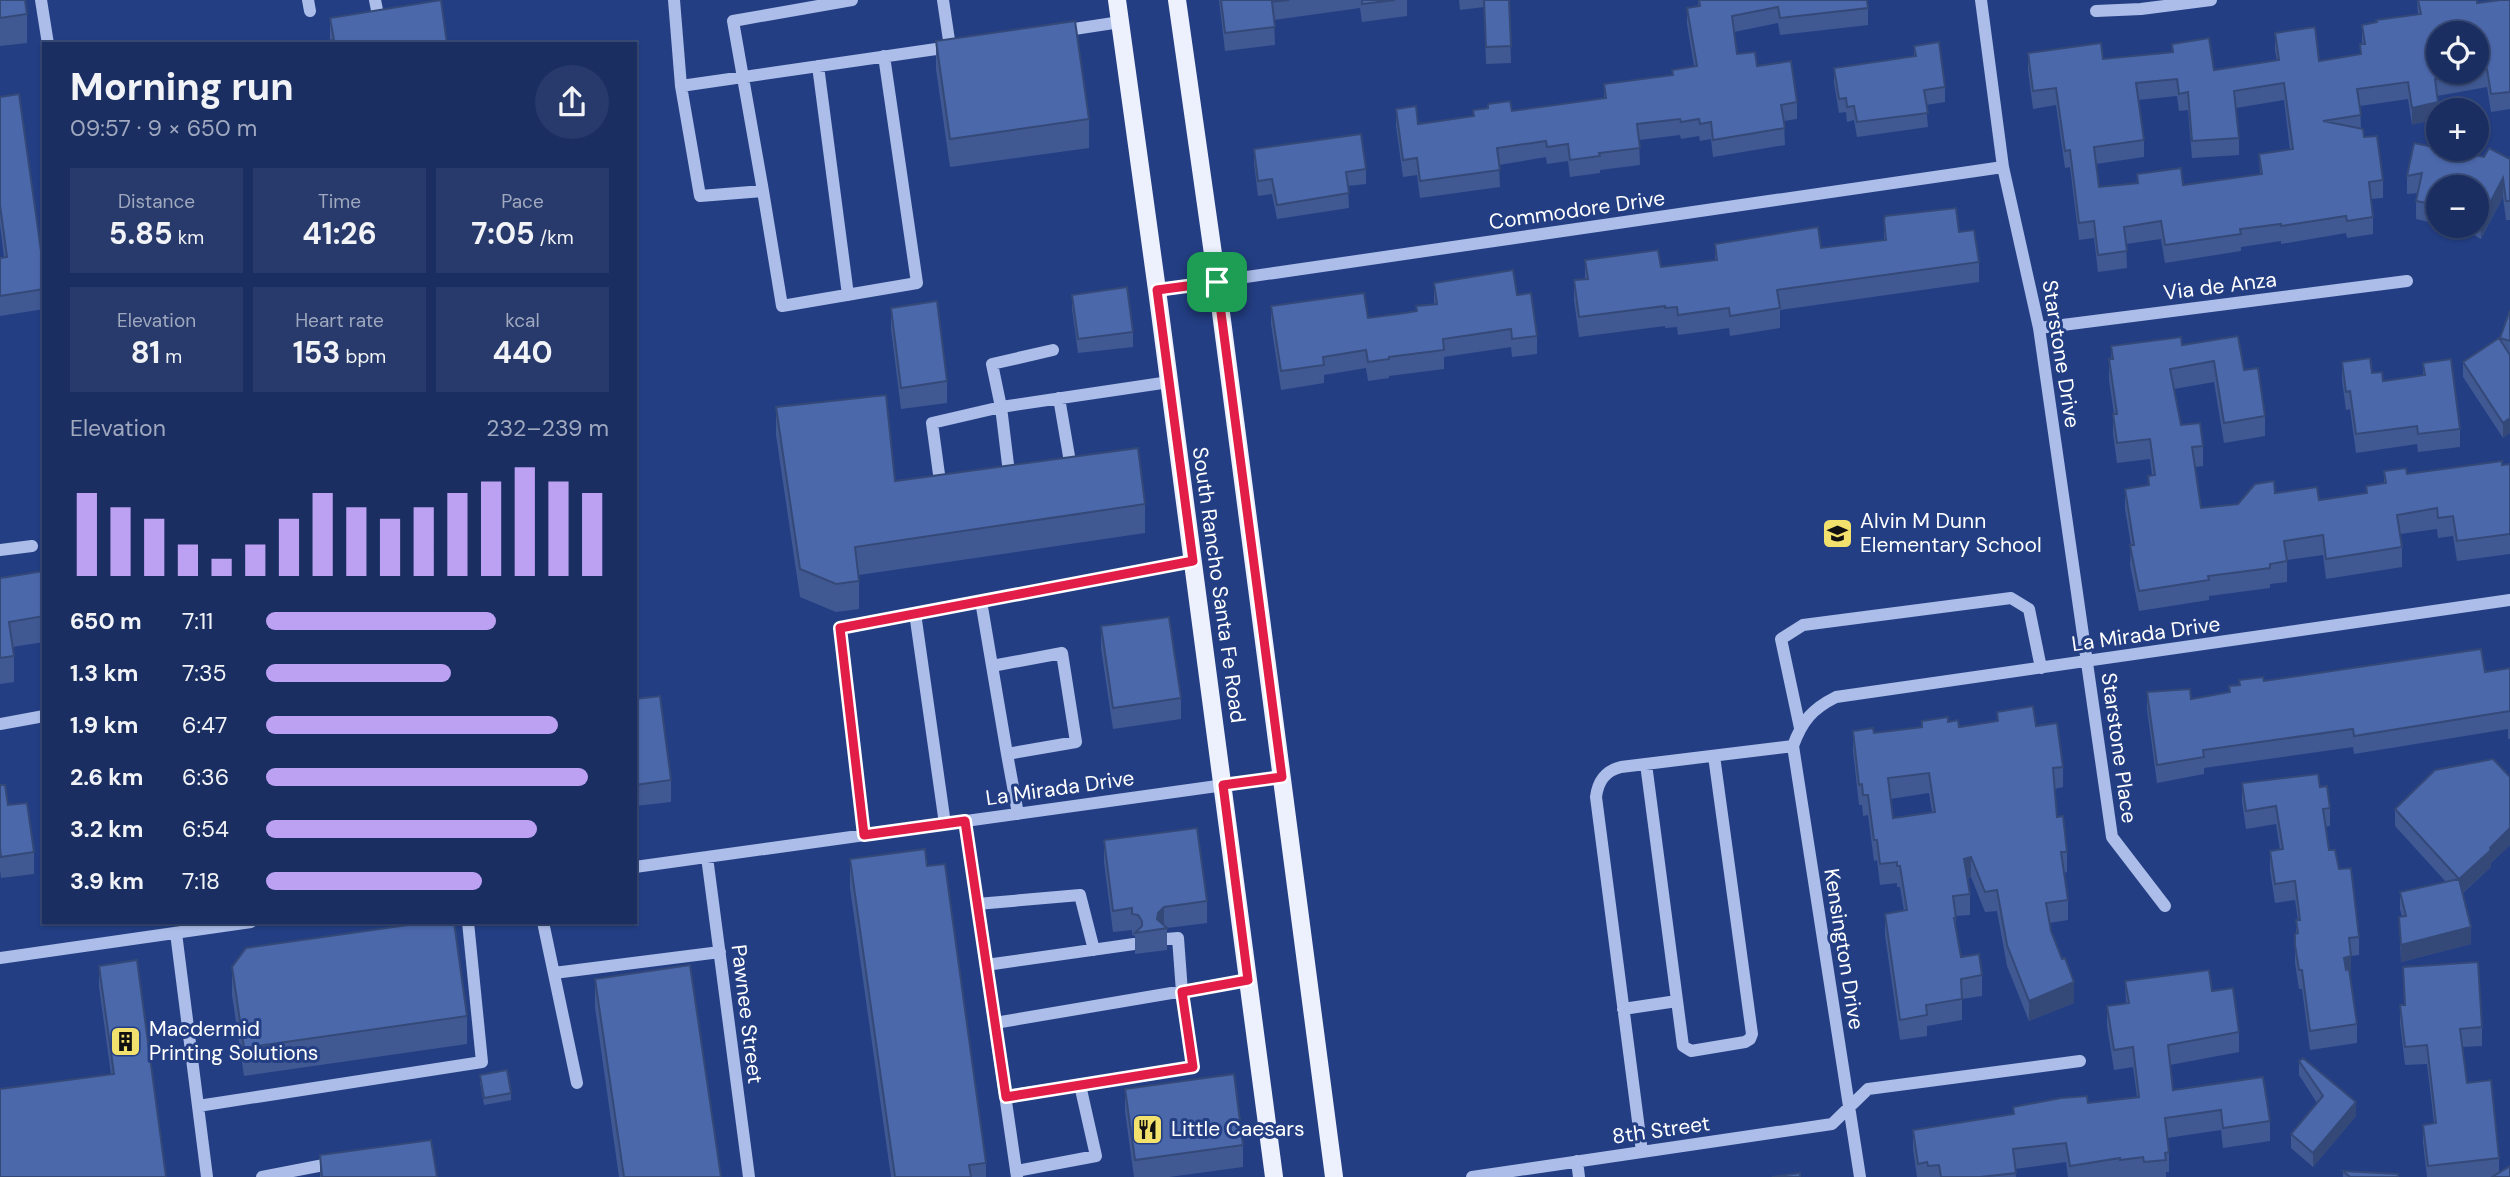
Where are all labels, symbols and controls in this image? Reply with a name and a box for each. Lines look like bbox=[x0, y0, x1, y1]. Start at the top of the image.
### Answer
map controls bbox=[2426, 21, 2489, 238]
button: locate bbox=[2426, 21, 2489, 84]
text: Morning run bbox=[70, 62, 294, 112]
button: share bbox=[535, 65, 609, 139]
button: + bbox=[2426, 98, 2489, 161]
text: 09:57 · 9 × 650 m bbox=[70, 113, 257, 143]
button: − bbox=[2426, 175, 2489, 238]
street label: Commodore Drive bbox=[1487, 184, 1667, 236]
text: Distance bbox=[118, 189, 195, 214]
text: Time bbox=[318, 189, 361, 214]
text: Pace bbox=[501, 189, 544, 214]
text: 5.85 bbox=[109, 214, 173, 253]
text: 41:26 bbox=[302, 214, 377, 253]
text: 7:05 bbox=[471, 214, 535, 253]
text: km bbox=[173, 225, 204, 250]
text: /km bbox=[535, 225, 574, 250]
pin bbox=[1187, 252, 1247, 312]
icon: arrive bbox=[1198, 263, 1236, 301]
street label: Via de Anza bbox=[2162, 265, 2278, 307]
street label: Starstone Drive bbox=[2035, 278, 2087, 430]
text: Elevation bbox=[117, 308, 196, 333]
text: Heart rate bbox=[295, 308, 384, 333]
text: kcal bbox=[505, 308, 540, 333]
text: 81 bbox=[131, 333, 160, 372]
text: 153 bbox=[293, 333, 340, 372]
text: 440 bbox=[492, 333, 553, 372]
text: m bbox=[160, 344, 182, 369]
text: bpm bbox=[340, 344, 386, 369]
text: Elevation bbox=[70, 413, 166, 443]
text: 232–239 m bbox=[486, 413, 609, 443]
street label: South Rancho Santa Fe Road bbox=[1186, 445, 1252, 725]
place label: Alvin M Dunn Elementary School bbox=[1860, 507, 2042, 559]
school or university icon: Alvin M Dunn Elementary School bbox=[1820, 516, 1854, 550]
text: 650 m bbox=[70, 606, 142, 636]
text: 7:11 bbox=[182, 606, 213, 636]
street label: La Mirada Drive bbox=[2070, 610, 2222, 658]
text: 1.3 km bbox=[70, 658, 138, 688]
text: 7:35 bbox=[182, 658, 227, 688]
street label: Starstone Place bbox=[2095, 671, 2143, 825]
text: 1.9 km bbox=[70, 710, 138, 740]
text: 6:47 bbox=[182, 710, 227, 740]
text: 2.6 km bbox=[70, 762, 143, 792]
text: 6:36 bbox=[182, 762, 229, 792]
street label: La Mirada Drive bbox=[984, 764, 1136, 812]
text: 3.2 km bbox=[70, 814, 143, 844]
text: 6:54 bbox=[182, 814, 229, 844]
text: 3.9 km bbox=[70, 866, 144, 896]
text: 7:18 bbox=[182, 866, 220, 896]
street label: Kensington Drive bbox=[1817, 866, 1871, 1032]
street label: Pawnee Street bbox=[725, 943, 769, 1085]
place label: Macdermid Printing Solutions bbox=[149, 1015, 318, 1067]
building icon: Macdermid Printing Solutions bbox=[109, 1024, 143, 1058]
street label: 8th Street bbox=[1610, 1109, 1712, 1151]
restaurant icon: Little Caesars bbox=[1131, 1112, 1165, 1146]
place label: Little Caesars bbox=[1171, 1115, 1304, 1143]

